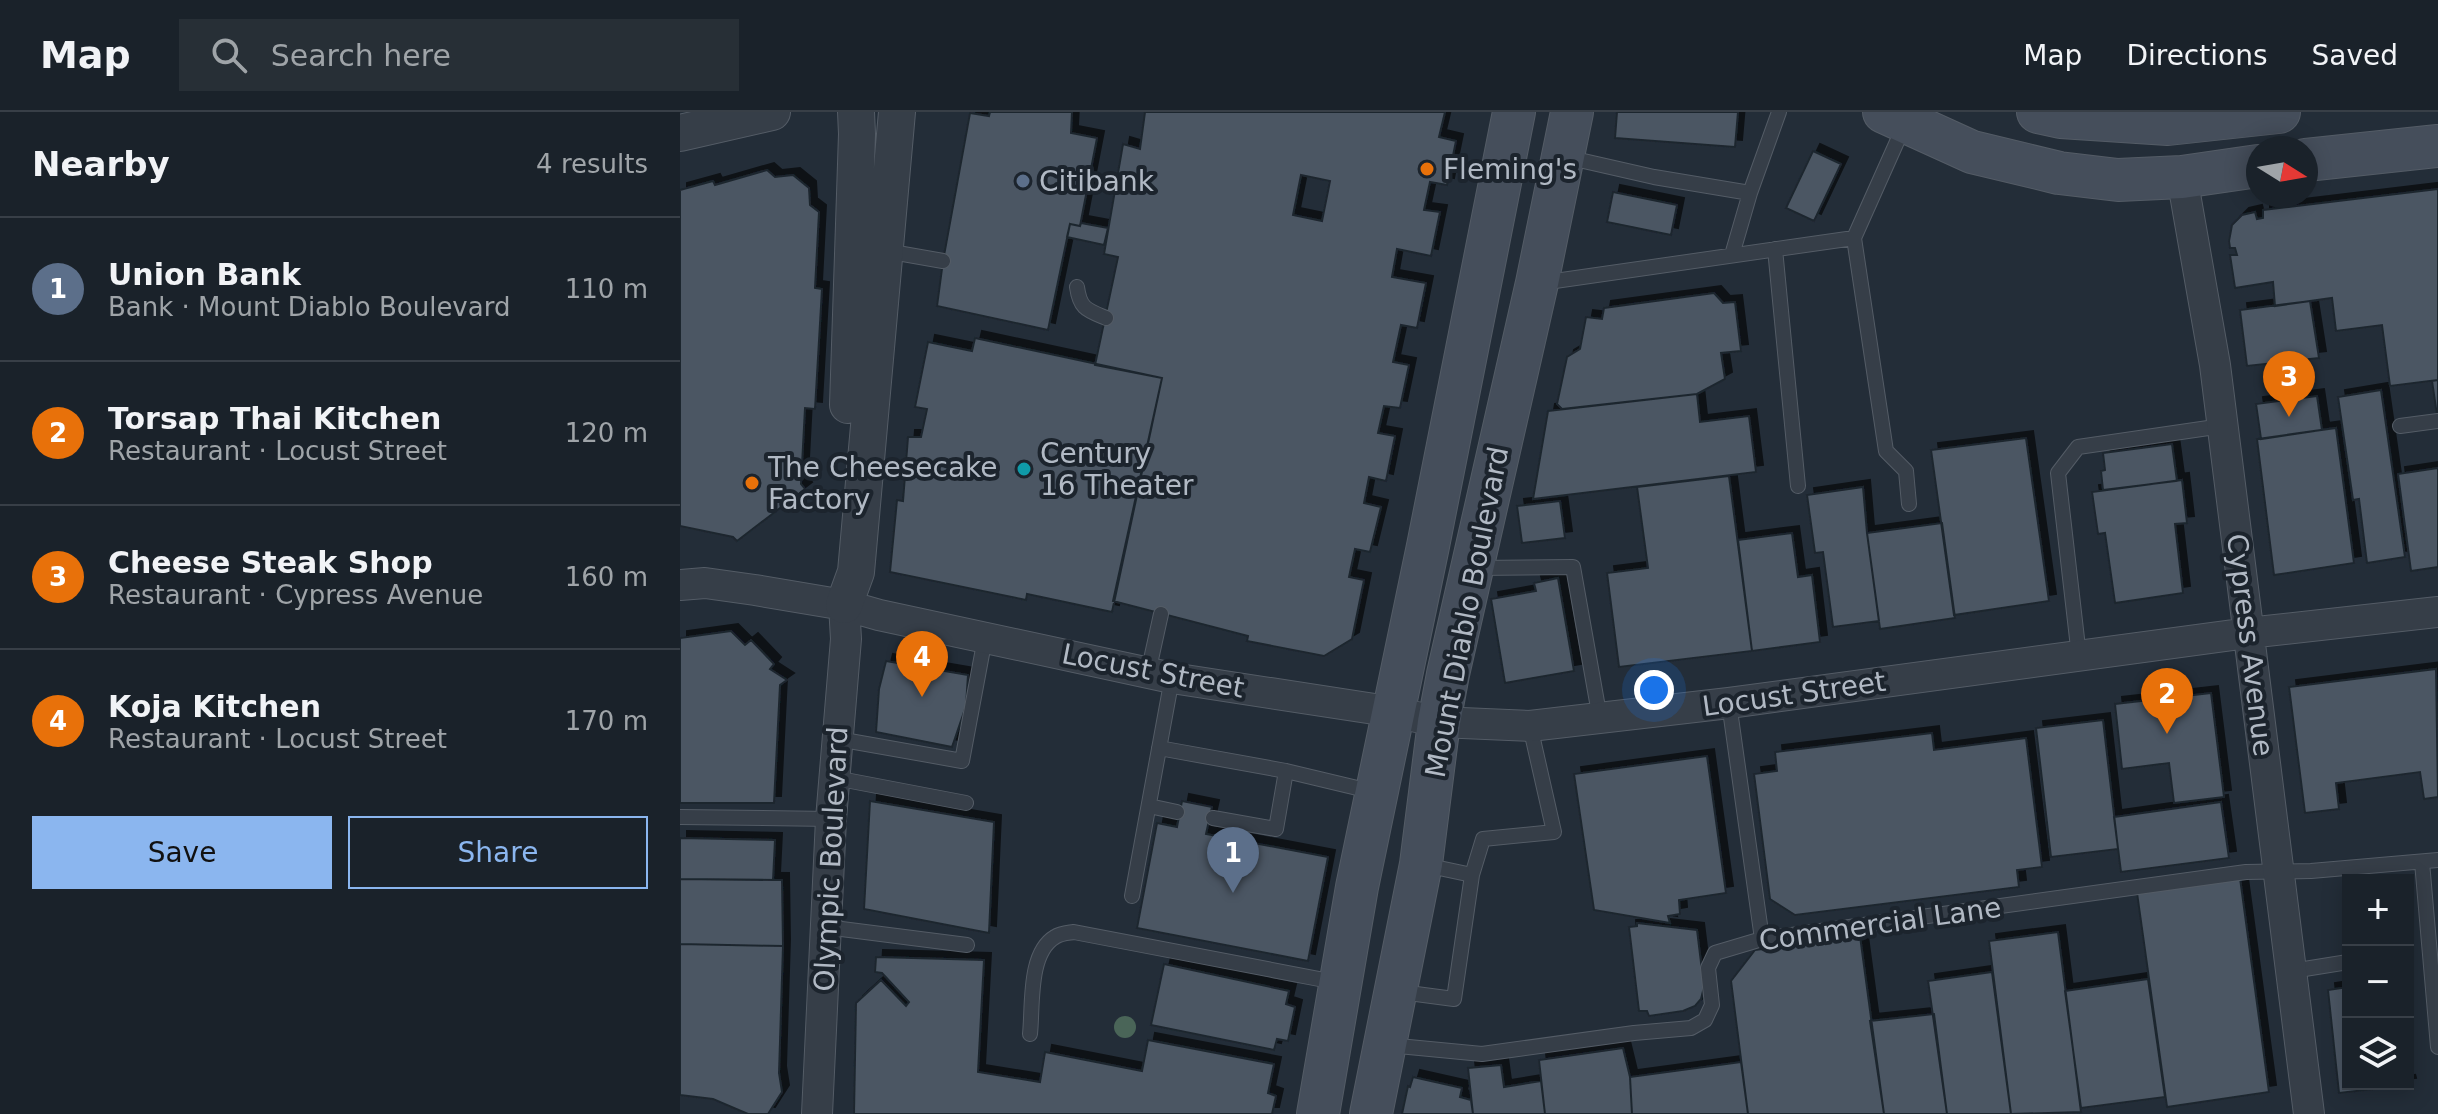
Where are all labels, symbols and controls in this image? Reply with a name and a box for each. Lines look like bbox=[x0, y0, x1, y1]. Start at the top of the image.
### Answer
search box bbox=[179, 19, 739, 91]
text: Map bbox=[40, 33, 131, 77]
icon: search bbox=[207, 33, 251, 77]
text: Search here bbox=[271, 38, 451, 73]
text: Map bbox=[2023, 39, 2082, 72]
text: Directions bbox=[2126, 39, 2267, 72]
text: Saved bbox=[2311, 39, 2398, 72]
north arrow bbox=[2246, 136, 2318, 208]
text: Nearby bbox=[32, 144, 170, 184]
text: 4 results bbox=[536, 149, 648, 179]
place label: Fleming's bbox=[1443, 153, 1577, 186]
marker: Fleming's bbox=[1418, 160, 1436, 178]
place label: Citibank bbox=[1039, 165, 1155, 198]
marker: Citibank bbox=[1014, 172, 1032, 190]
text: Union Bank bbox=[108, 257, 301, 292]
text: 1 bbox=[49, 274, 67, 304]
text: 110 m bbox=[565, 274, 648, 304]
text: Bank · Mount Diablo Boulevard bbox=[108, 292, 510, 322]
pin: 3 bbox=[2263, 351, 2315, 417]
text: Torsap Thai Kitchen bbox=[108, 401, 441, 436]
text: 2 bbox=[49, 418, 67, 448]
text: 120 m bbox=[565, 418, 648, 448]
text: Restaurant · Locust Street bbox=[108, 436, 447, 466]
place label: Century 16 Theater bbox=[1040, 437, 1194, 502]
street label: Mount Diablo Boulevard bbox=[1419, 444, 1515, 780]
place label: The Cheesecake Factory bbox=[767, 451, 998, 516]
marker: Century 16 Theater bbox=[1015, 460, 1033, 478]
marker: The Cheesecake Factory bbox=[743, 474, 761, 492]
street label: Cypress Avenue bbox=[2220, 532, 2280, 758]
text: Cheese Steak Shop bbox=[108, 545, 433, 580]
text: 3 bbox=[49, 562, 67, 592]
text: 160 m bbox=[565, 562, 648, 592]
text: Restaurant · Cypress Avenue bbox=[108, 580, 483, 610]
pin: 4 bbox=[896, 631, 948, 697]
street label: Locust Street bbox=[1059, 637, 1247, 705]
street label: Locust Street bbox=[1700, 665, 1888, 723]
pin: 2 bbox=[2141, 668, 2193, 734]
your location bbox=[1634, 670, 1674, 710]
text: Koja Kitchen bbox=[108, 689, 321, 724]
text: 4 bbox=[49, 706, 67, 736]
text: 170 m bbox=[565, 706, 648, 736]
text: Restaurant · Locust Street bbox=[108, 724, 447, 754]
street label: Olympic Boulevard bbox=[808, 726, 854, 992]
button: Save bbox=[32, 816, 332, 889]
button: Share bbox=[348, 816, 648, 889]
pin: 1 bbox=[1207, 827, 1259, 893]
map controls bbox=[2342, 874, 2414, 1090]
button: + bbox=[2342, 874, 2414, 946]
street label: Commercial Lane bbox=[1757, 891, 2003, 957]
button: − bbox=[2342, 946, 2414, 1018]
button: layers bbox=[2342, 1018, 2414, 1090]

